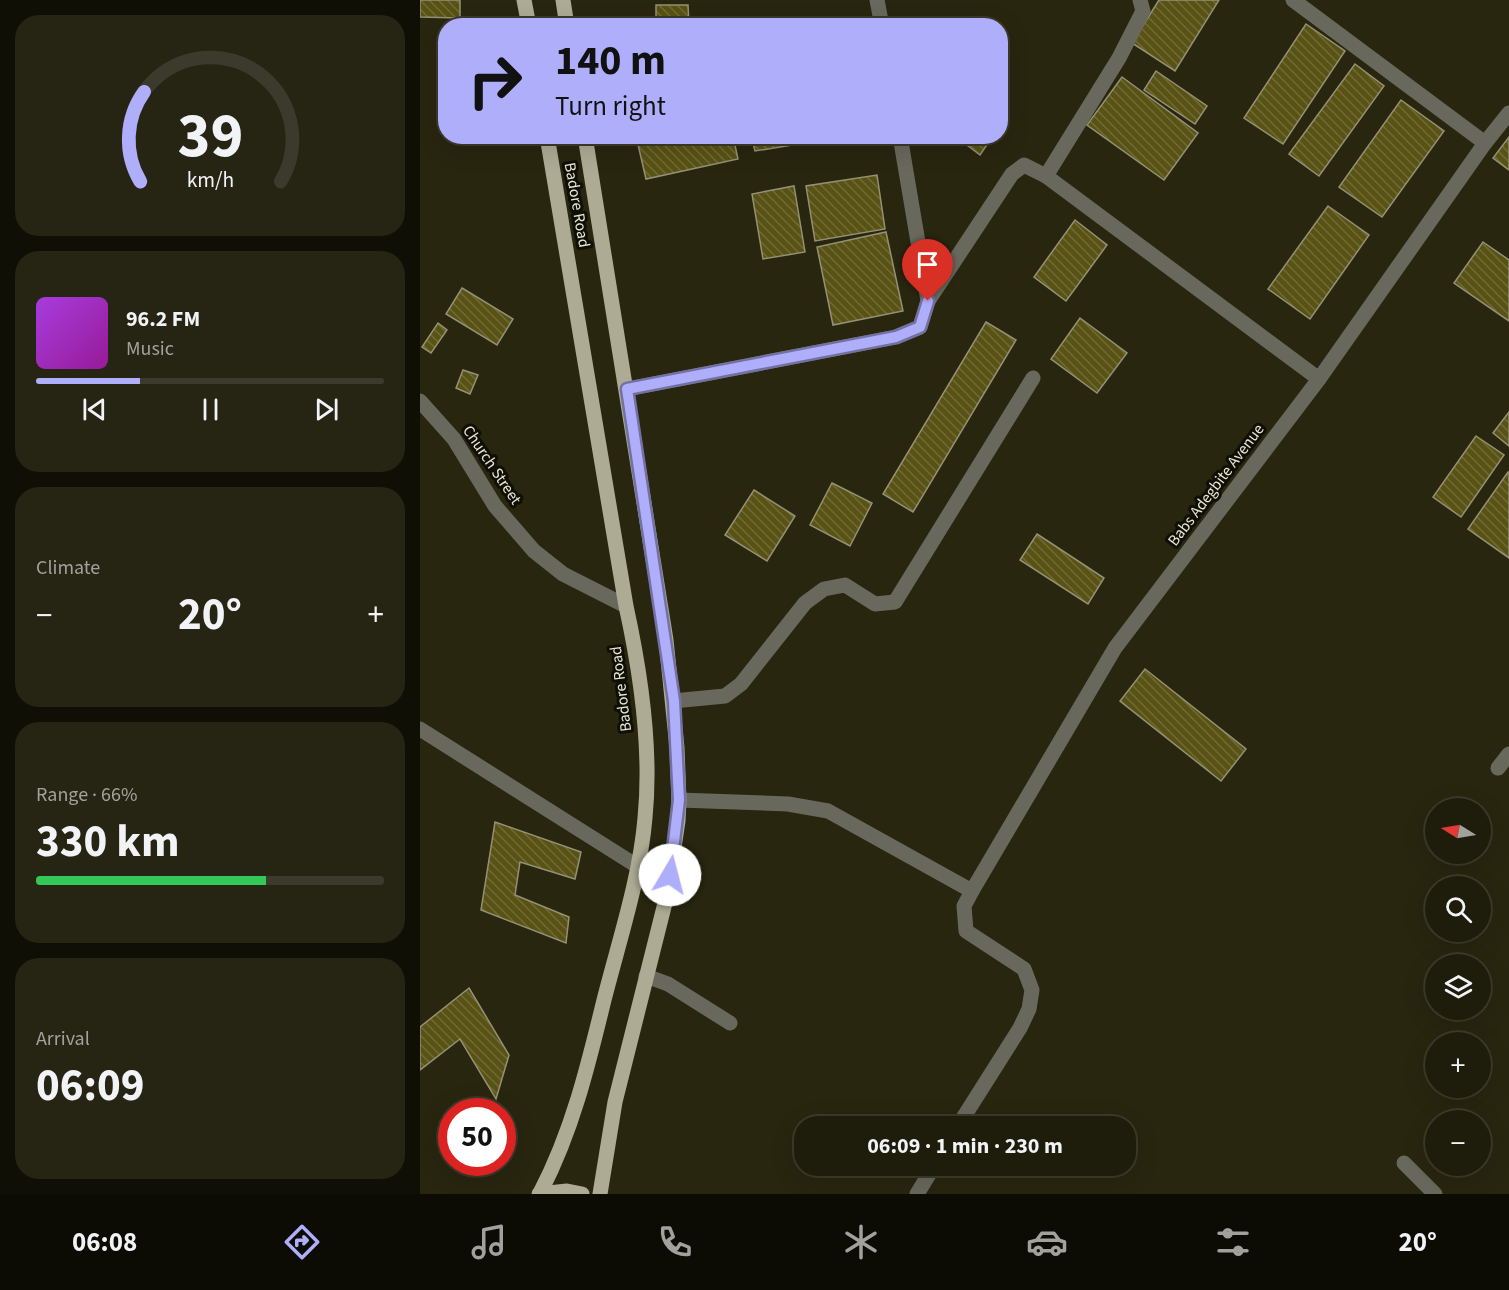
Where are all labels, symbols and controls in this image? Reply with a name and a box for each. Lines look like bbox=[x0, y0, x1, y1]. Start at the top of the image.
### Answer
text: 140 m bbox=[555, 31, 666, 91]
icon: right bbox=[456, 42, 534, 120]
text: Turn right bbox=[555, 87, 666, 126]
text: 39 bbox=[177, 93, 243, 182]
street label: Badore Road bbox=[559, 161, 595, 249]
text: km/h bbox=[186, 166, 234, 197]
pin bbox=[902, 239, 953, 301]
icon: arrive bbox=[911, 248, 944, 281]
text: 96.2 FM bbox=[126, 303, 200, 335]
text: Music bbox=[126, 335, 174, 363]
icon: previous bbox=[78, 393, 111, 426]
icon: pause bbox=[194, 393, 227, 426]
icon: next bbox=[310, 393, 343, 426]
street label: Babs Adegbite Avenue bbox=[1163, 419, 1269, 551]
street label: Church Street bbox=[457, 421, 527, 509]
text: Climate bbox=[36, 554, 100, 582]
text: 20° bbox=[178, 583, 242, 647]
text: − bbox=[36, 592, 52, 639]
text: + bbox=[368, 592, 384, 639]
street label: Badore Road bbox=[605, 645, 637, 733]
text: Range · 66% bbox=[36, 781, 137, 809]
north arrow bbox=[1425, 798, 1491, 864]
map controls bbox=[1425, 798, 1491, 1176]
text: 330 km bbox=[36, 810, 180, 874]
position arrow bbox=[638, 843, 702, 907]
button: search bbox=[1425, 876, 1491, 942]
button: layers bbox=[1425, 954, 1491, 1020]
text: Arrival bbox=[36, 1025, 90, 1053]
button: + bbox=[1425, 1032, 1491, 1098]
text: 06:09 bbox=[36, 1054, 145, 1118]
speed limit sign: 50 bbox=[438, 1098, 516, 1176]
button: − bbox=[1425, 1110, 1491, 1176]
text: 06:09 · 1 min · 230 m bbox=[867, 1130, 1063, 1162]
icon: directions bbox=[281, 1221, 323, 1263]
icon: music bbox=[468, 1221, 510, 1263]
icon: phone bbox=[654, 1221, 696, 1263]
icon: climate bbox=[840, 1221, 882, 1263]
icon: car bbox=[1026, 1221, 1068, 1263]
icon: filters bbox=[1212, 1221, 1254, 1263]
text: 06:08 bbox=[72, 1223, 137, 1262]
text: 20° bbox=[1399, 1223, 1437, 1262]

